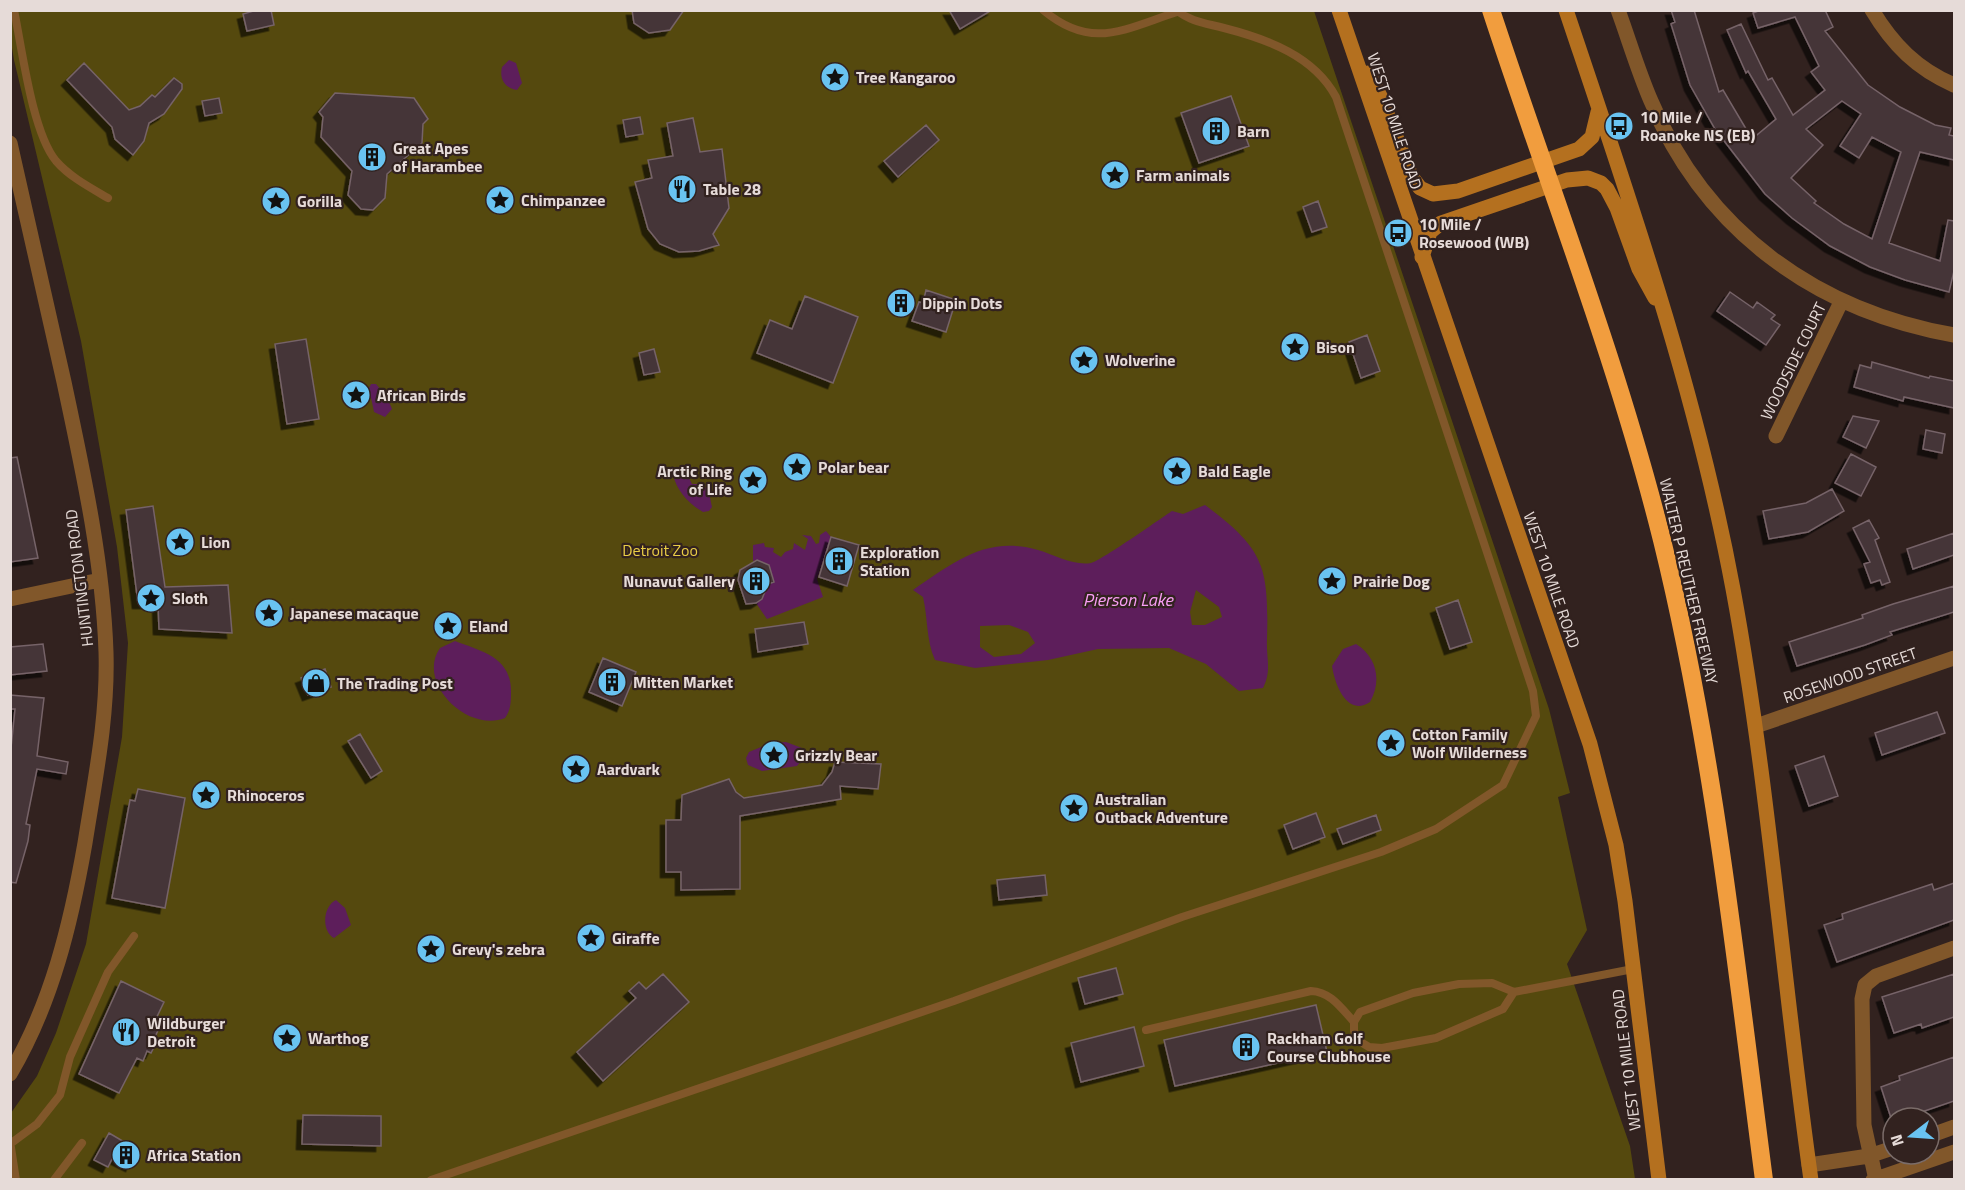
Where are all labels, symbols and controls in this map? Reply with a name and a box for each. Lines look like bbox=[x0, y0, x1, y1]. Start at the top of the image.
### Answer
street label: WEST 10 MILE ROAD bbox=[1362, 50, 1428, 192]
place icon: Tree Kangaroo bbox=[819, 61, 851, 93]
place label: Tree Kangaroo bbox=[856, 65, 956, 89]
place label: 10 Mile / Roanoke NS (EB) bbox=[1640, 105, 1755, 147]
bus stop icon: 10 Mile / Roanoke NS (EB) bbox=[1603, 110, 1635, 142]
building icon: Barn bbox=[1200, 115, 1232, 147]
place label: Barn bbox=[1237, 119, 1270, 143]
place label: Great Apes of Harambee bbox=[393, 136, 482, 178]
building icon: Great Apes of Harambee bbox=[356, 141, 388, 173]
place icon: Farm animals bbox=[1099, 159, 1131, 191]
place label: Farm animals bbox=[1136, 163, 1230, 187]
restaurant icon: Table 28 bbox=[666, 173, 698, 205]
place label: Table 28 bbox=[703, 177, 761, 201]
place icon: Chimpanzee bbox=[484, 184, 516, 216]
place icon: Gorilla bbox=[260, 185, 292, 217]
place label: Chimpanzee bbox=[521, 188, 605, 212]
place label: Gorilla bbox=[297, 189, 342, 213]
place label: 10 Mile / Rosewood (WB) bbox=[1419, 212, 1529, 254]
bus stop icon: 10 Mile / Rosewood (WB) bbox=[1382, 217, 1414, 249]
building icon: Dippin Dots bbox=[885, 287, 917, 319]
place label: Dippin Dots bbox=[922, 291, 1002, 315]
street label: WOODSIDE COURT bbox=[1754, 298, 1832, 424]
place icon: Bison bbox=[1279, 331, 1311, 363]
place label: Bison bbox=[1316, 335, 1355, 359]
place icon: Wolverine bbox=[1068, 344, 1100, 376]
place label: Wolverine bbox=[1105, 348, 1176, 372]
place icon: African Birds bbox=[340, 379, 372, 411]
place label: African Birds bbox=[377, 383, 466, 407]
place icon: Polar bear bbox=[781, 451, 813, 483]
place label: Polar bear bbox=[818, 455, 889, 479]
place icon: Bald Eagle bbox=[1161, 455, 1193, 487]
place label: Arctic Ring of Life bbox=[657, 459, 732, 501]
place label: Bald Eagle bbox=[1198, 459, 1271, 483]
place icon: Arctic Ring of Life bbox=[737, 464, 769, 496]
street label: WALTER P REUTHER FREEWAY bbox=[1654, 476, 1724, 687]
street label: HUNTINGTON ROAD bbox=[59, 508, 99, 648]
street label: WEST 10 MILE ROAD bbox=[1517, 509, 1587, 651]
place icon: Lion bbox=[164, 526, 196, 558]
place label: Lion bbox=[201, 530, 230, 554]
park label: Detroit Zoo bbox=[622, 538, 698, 562]
place label: Exploration Station bbox=[860, 540, 939, 582]
building icon: Exploration Station bbox=[823, 545, 855, 577]
building icon: Nunavut Gallery bbox=[740, 565, 772, 597]
place icon: Prairie Dog bbox=[1316, 565, 1348, 597]
place label: Nunavut Gallery bbox=[623, 569, 735, 593]
place label: Prairie Dog bbox=[1353, 569, 1430, 593]
place icon: Sloth bbox=[135, 582, 167, 614]
place label: Sloth bbox=[172, 586, 208, 610]
water label: Pierson Lake bbox=[1083, 586, 1175, 613]
place icon: Japanese macaque bbox=[253, 597, 285, 629]
place label: Japanese macaque bbox=[290, 601, 419, 625]
place icon: Eland bbox=[432, 610, 464, 642]
place label: Eland bbox=[469, 614, 508, 638]
street label: ROSEWOOD STREET bbox=[1780, 641, 1921, 709]
building icon: Mitten Market bbox=[596, 666, 628, 698]
shop icon: The Trading Post bbox=[300, 667, 332, 699]
place label: Mitten Market bbox=[633, 670, 733, 694]
place label: The Trading Post bbox=[337, 671, 453, 695]
place label: Cotton Family Wolf Wilderness bbox=[1412, 722, 1527, 764]
place icon: Cotton Family Wolf Wilderness bbox=[1375, 727, 1407, 759]
place icon: Grizzly Bear bbox=[758, 739, 790, 771]
place label: Grizzly Bear bbox=[795, 743, 877, 767]
place icon: Aardvark bbox=[560, 753, 592, 785]
place label: Aardvark bbox=[597, 757, 661, 781]
place icon: Rhinoceros bbox=[190, 779, 222, 811]
place label: Rhinoceros bbox=[227, 783, 305, 807]
place label: Australian Outback Adventure bbox=[1095, 787, 1228, 829]
place icon: Australian Outback Adventure bbox=[1058, 792, 1090, 824]
place icon: Giraffe bbox=[575, 922, 607, 954]
place label: Giraffe bbox=[612, 926, 660, 950]
place icon: Grevy's zebra bbox=[415, 933, 447, 965]
place label: Grevy's zebra bbox=[452, 937, 545, 961]
street label: WEST 10 MILE ROAD bbox=[1605, 988, 1647, 1132]
place label: Wildburger Detroit bbox=[147, 1011, 225, 1053]
restaurant icon: Wildburger Detroit bbox=[110, 1016, 142, 1048]
place icon: Warthog bbox=[271, 1022, 303, 1054]
place label: Warthog bbox=[308, 1026, 369, 1050]
place label: Rackham Golf Course Clubhouse bbox=[1267, 1026, 1391, 1068]
building icon: Rackham Golf Course Clubhouse bbox=[1230, 1031, 1262, 1063]
north arrow bbox=[1881, 1106, 1941, 1166]
text: N bbox=[1884, 1132, 1910, 1149]
building icon: Africa Station bbox=[110, 1139, 142, 1171]
place label: Africa Station bbox=[147, 1143, 241, 1167]

